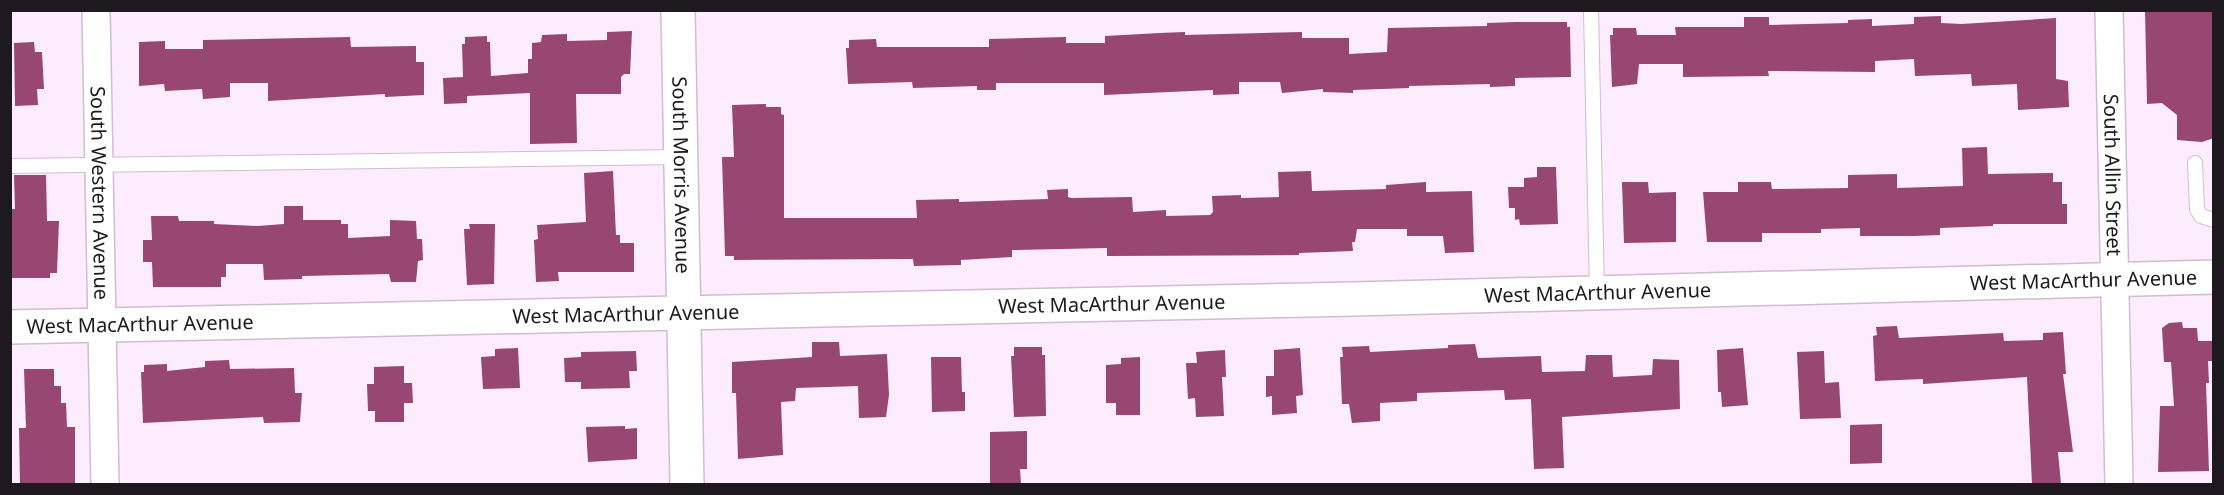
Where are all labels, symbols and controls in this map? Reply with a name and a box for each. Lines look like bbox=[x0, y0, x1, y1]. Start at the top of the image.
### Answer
street label: South Morris Avenue bbox=[666, 76, 697, 274]
street label: South Western Avenue bbox=[84, 86, 116, 300]
street label: South Allin Street bbox=[2098, 94, 2128, 256]
street label: West MacArthur Avenue bbox=[1970, 263, 2197, 296]
street label: West MacArthur Avenue bbox=[1484, 276, 1712, 309]
street label: West MacArthur Avenue bbox=[998, 288, 1226, 319]
street label: West MacArthur Avenue bbox=[512, 298, 740, 330]
street label: West MacArthur Avenue bbox=[26, 308, 254, 340]

